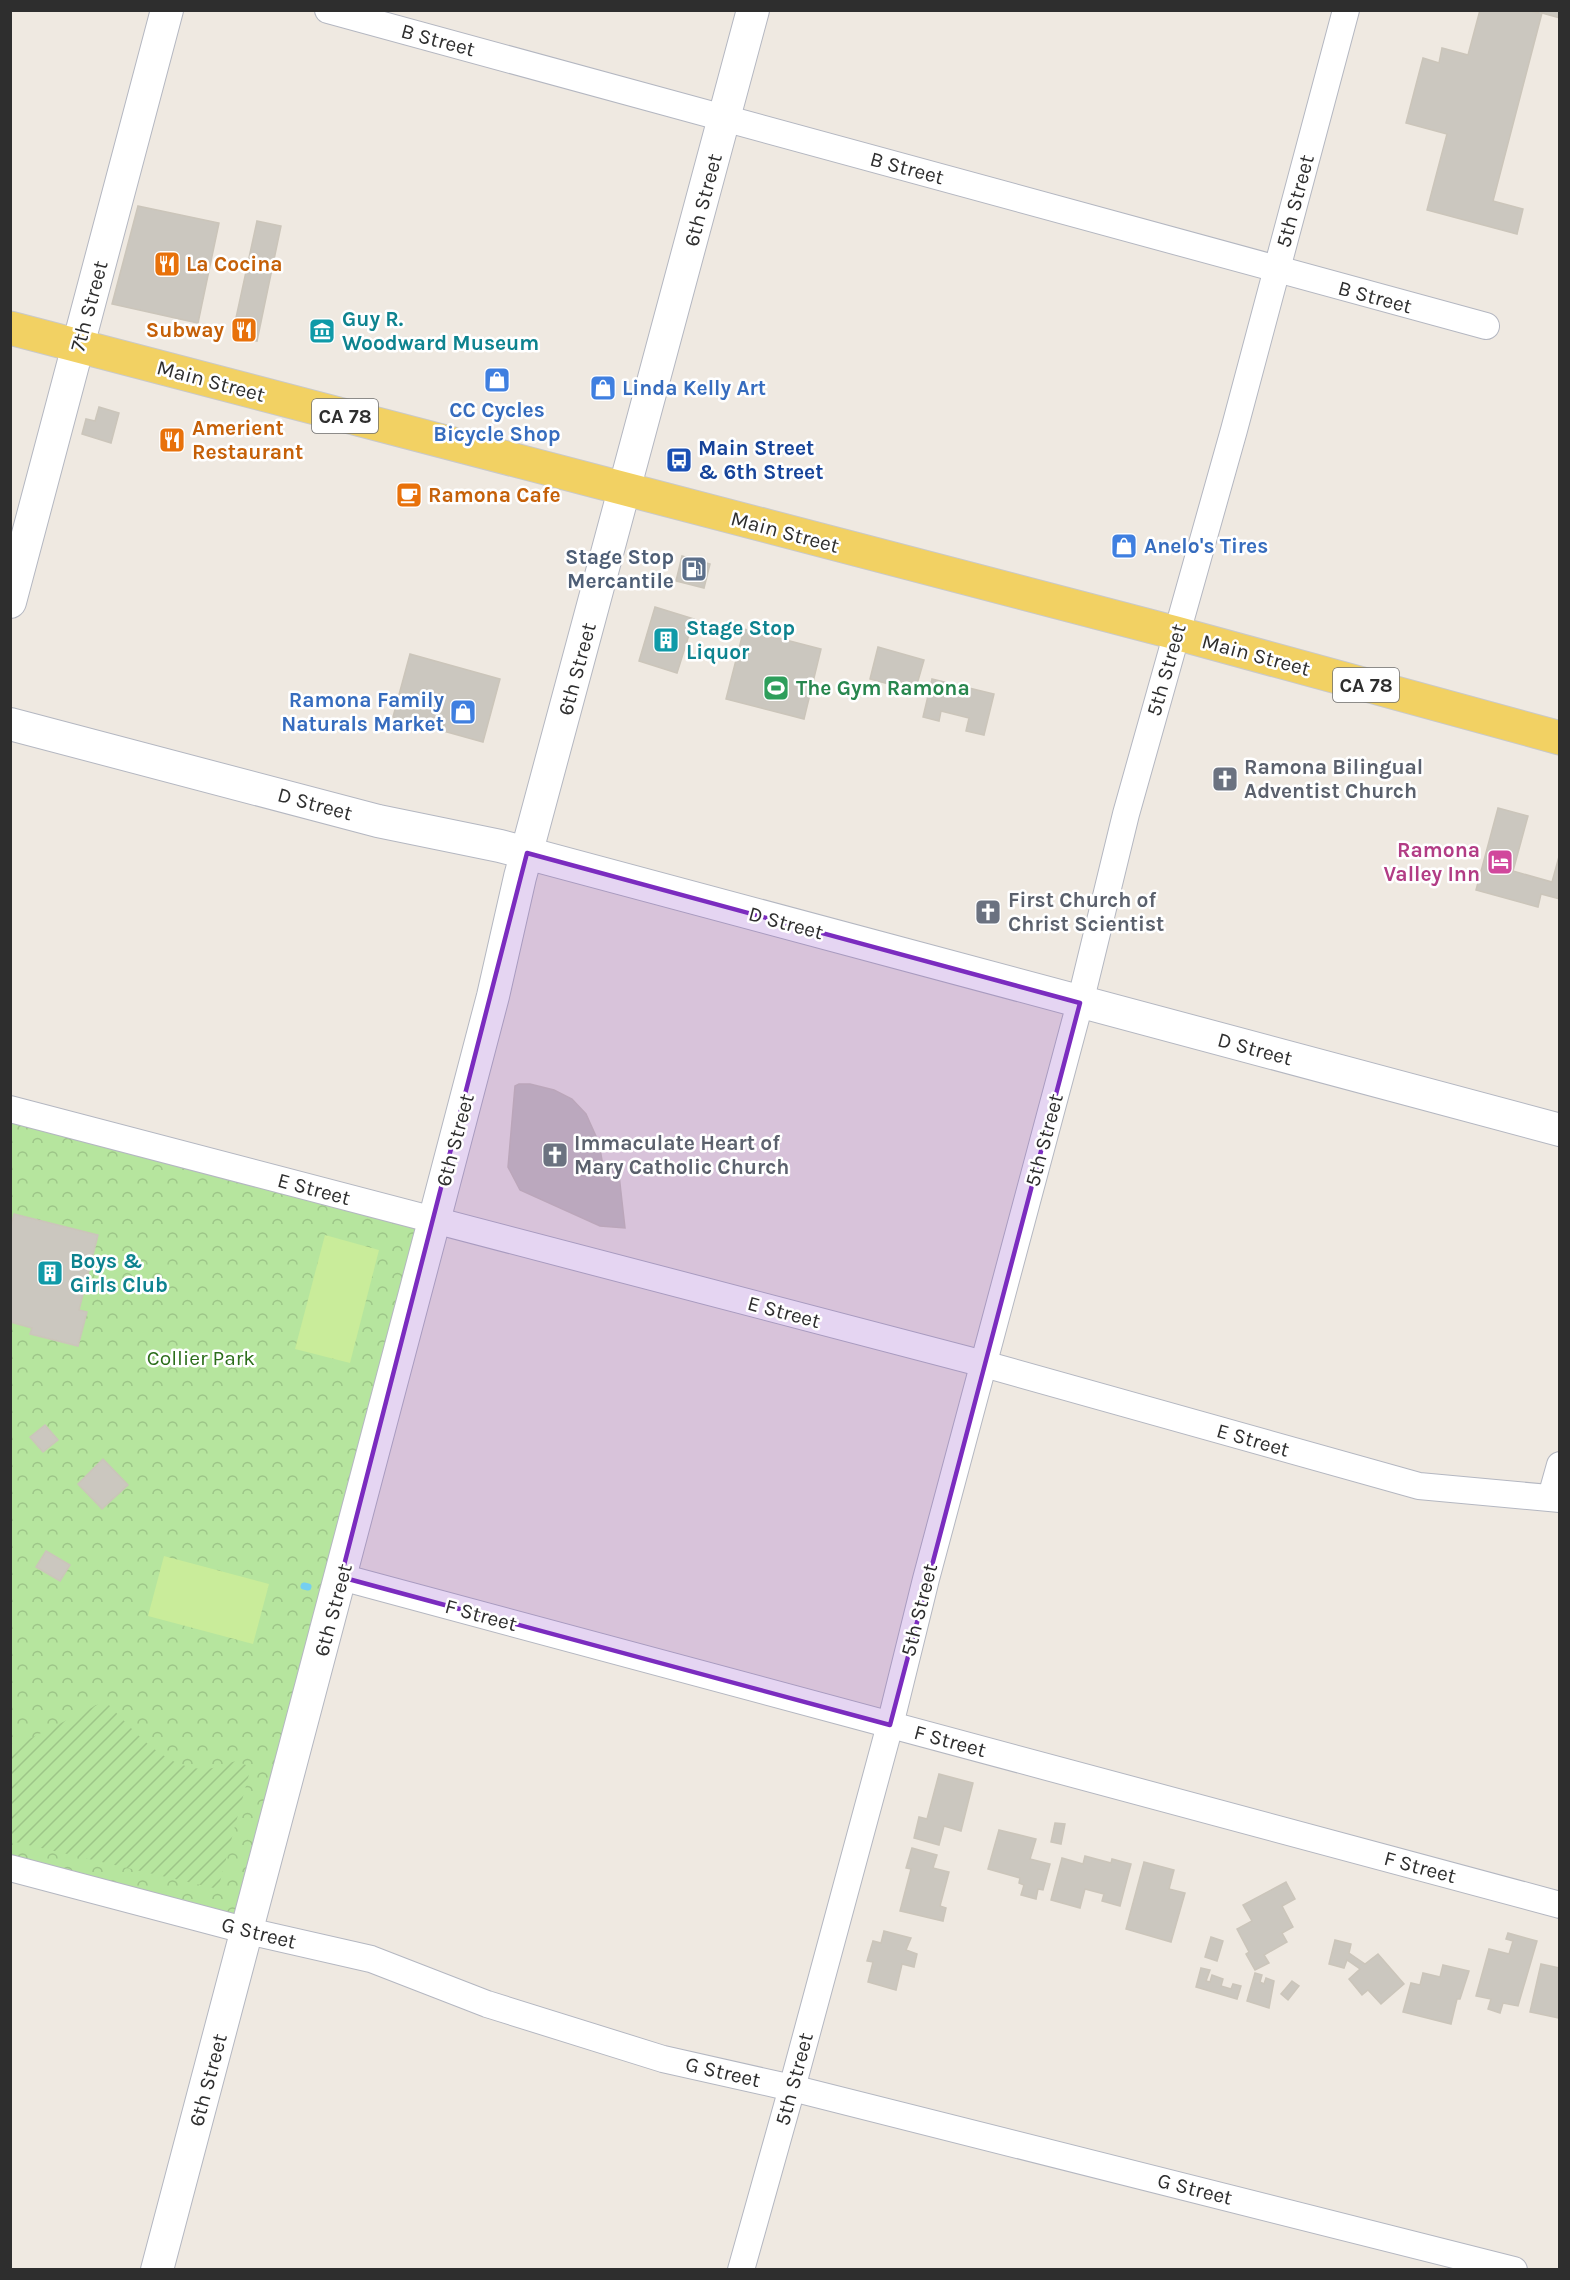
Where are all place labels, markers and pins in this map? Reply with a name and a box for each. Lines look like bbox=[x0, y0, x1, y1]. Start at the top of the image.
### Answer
restaurant icon: La Cocina bbox=[152, 249, 182, 279]
place label: La Cocina bbox=[186, 252, 283, 276]
place label: Guy R. Woodward Museum bbox=[342, 307, 539, 355]
restaurant icon: Subway bbox=[229, 315, 259, 345]
museum icon: Guy R. Woodward Museum bbox=[307, 316, 337, 346]
place label: Subway bbox=[146, 318, 224, 342]
shop icon: CC Cycles Bicycle Shop bbox=[482, 365, 512, 395]
shop icon: Linda Kelly Art bbox=[588, 373, 618, 403]
place label: Linda Kelly Art bbox=[622, 376, 766, 400]
place label: CC Cycles Bicycle Shop bbox=[433, 398, 561, 446]
place label: Amerient Restaurant bbox=[192, 416, 303, 464]
restaurant icon: Amerient Restaurant bbox=[157, 425, 187, 455]
place label: Main Street & 6th Street bbox=[698, 436, 823, 484]
bus stop icon: Main Street & 6th Street bbox=[664, 445, 694, 475]
cafe icon: Ramona Cafe bbox=[394, 480, 424, 510]
place label: Ramona Cafe bbox=[428, 483, 561, 507]
shop icon: Anelo's Tires bbox=[1109, 531, 1139, 561]
place label: Anelo's Tires bbox=[1144, 534, 1268, 558]
place label: Stage Stop Mercantile bbox=[565, 545, 674, 593]
fuel station icon: Stage Stop Mercantile bbox=[679, 554, 709, 584]
place label: Stage Stop Liquor bbox=[686, 616, 795, 665]
building icon: Stage Stop Liquor bbox=[651, 625, 681, 655]
sports icon: The Gym Ramona bbox=[761, 673, 791, 703]
place label: The Gym Ramona bbox=[796, 676, 970, 700]
place label: Ramona Family Naturals Market bbox=[281, 688, 444, 736]
shop icon: Ramona Family Naturals Market bbox=[448, 697, 478, 727]
place label: Ramona Bilingual Adventist Church bbox=[1244, 755, 1423, 803]
church icon: Ramona Bilingual Adventist Church bbox=[1210, 764, 1240, 794]
place label: Ramona Valley Inn bbox=[1384, 838, 1480, 886]
hotel icon: Ramona Valley Inn bbox=[1485, 847, 1515, 877]
place label: First Church of Christ Scientist bbox=[1008, 888, 1164, 936]
church icon: First Church of Christ Scientist bbox=[973, 897, 1003, 927]
place label: Immaculate Heart of Mary Catholic Church bbox=[574, 1131, 789, 1179]
church icon: Immaculate Heart of Mary Catholic Church bbox=[540, 1140, 570, 1170]
place label: Boys & Girls Club bbox=[70, 1249, 168, 1297]
building icon: Boys & Girls Club bbox=[35, 1258, 65, 1288]

